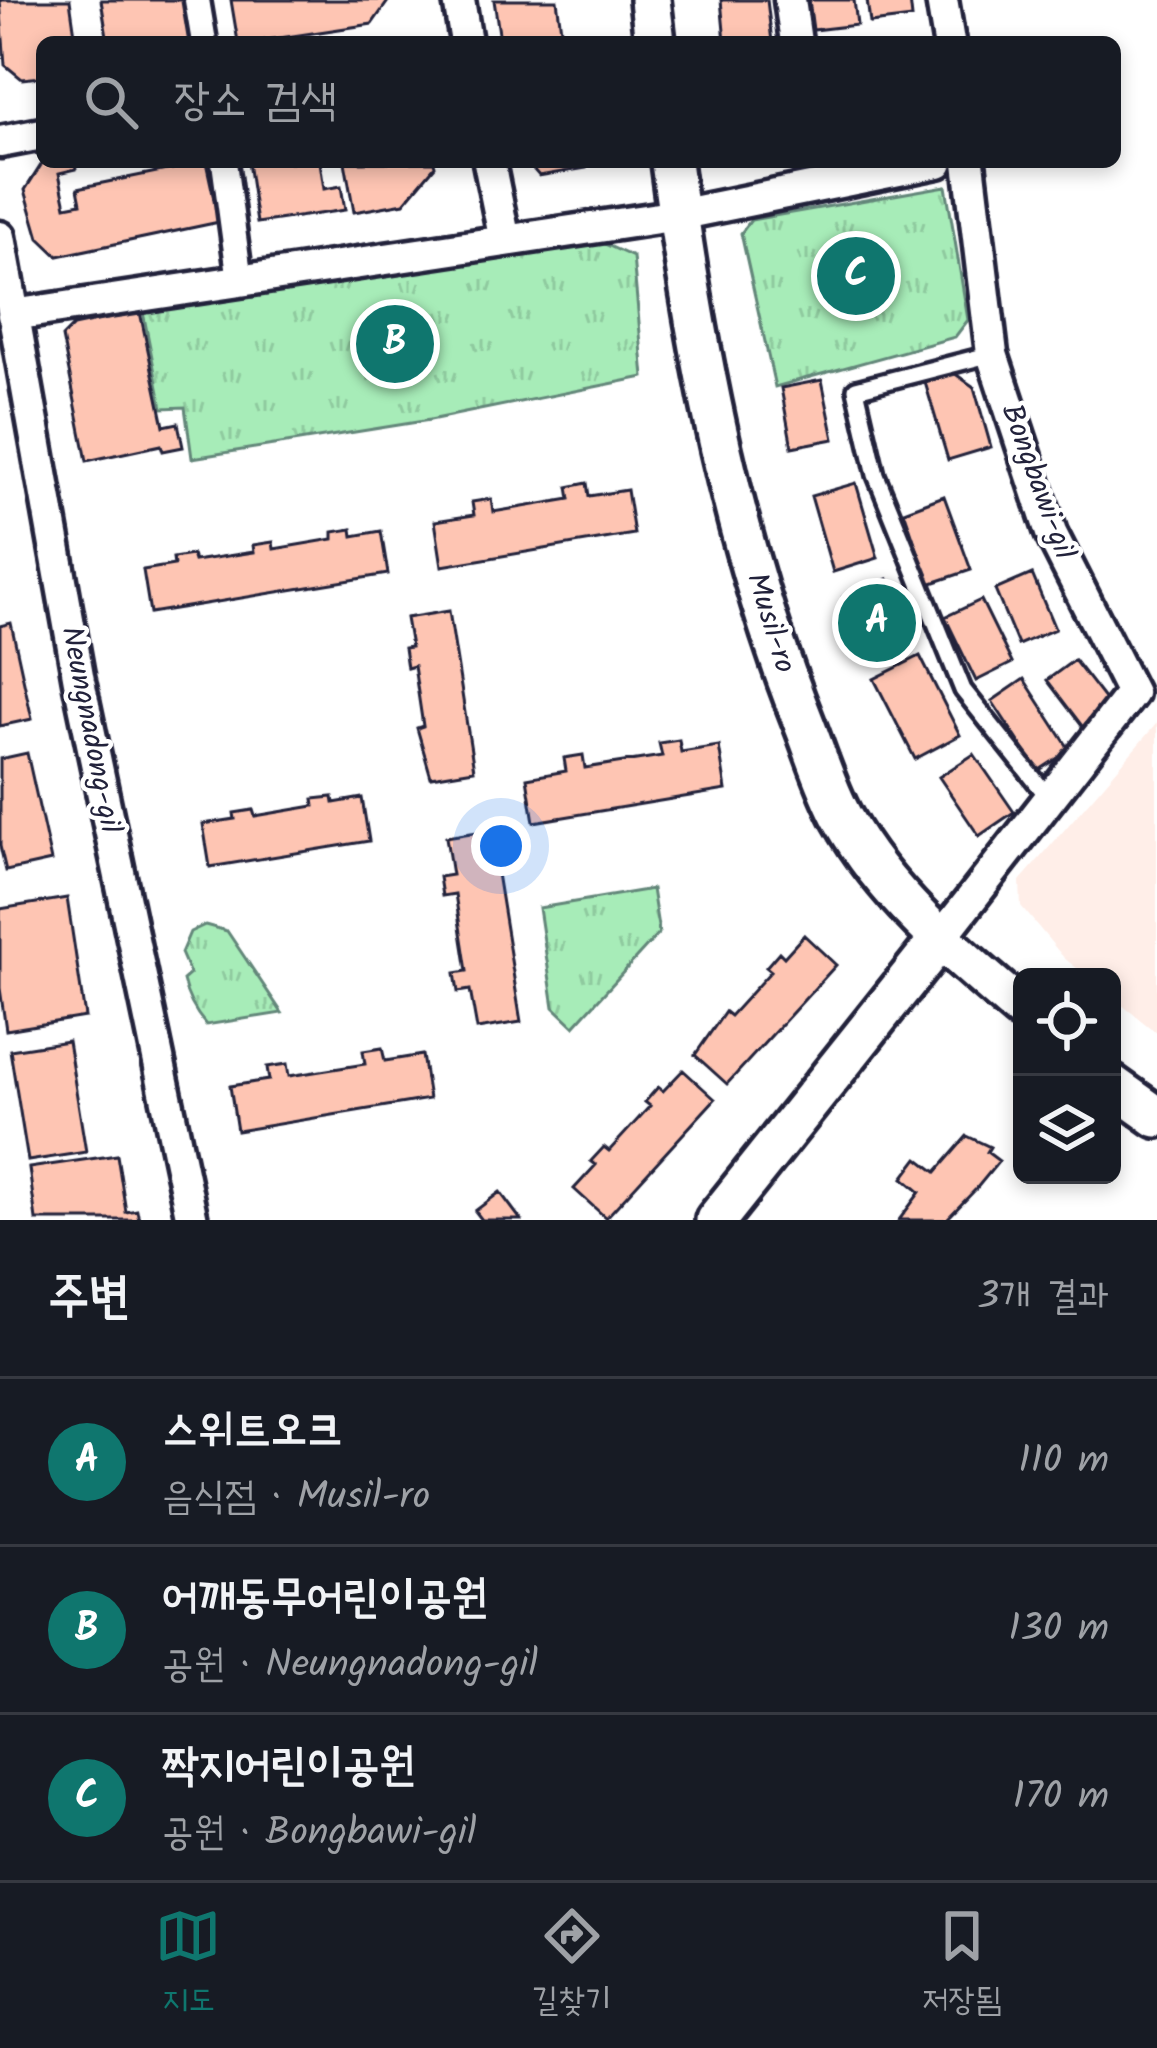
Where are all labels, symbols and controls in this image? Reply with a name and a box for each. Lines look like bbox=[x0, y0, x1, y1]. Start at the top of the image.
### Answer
search box bbox=[36, 36, 1121, 168]
text: 장소 검색 bbox=[174, 66, 337, 138]
icon: search bbox=[78, 69, 144, 135]
pin: C bbox=[817, 231, 895, 321]
pin: B bbox=[356, 299, 434, 389]
street label: Bongbawi-gil bbox=[987, 397, 1087, 567]
street label: Musil-ro bbox=[732, 567, 808, 679]
pin: A bbox=[838, 578, 916, 668]
street label: Neungnadong-gil bbox=[46, 622, 134, 838]
your location bbox=[471, 816, 531, 876]
map controls bbox=[1013, 968, 1121, 1184]
button: locate bbox=[1013, 968, 1121, 1076]
button: layers bbox=[1013, 1076, 1121, 1184]
text: 주변 bbox=[48, 1258, 130, 1339]
text: 3개 결과 bbox=[977, 1267, 1109, 1329]
text: 스위트오크 bbox=[162, 1395, 343, 1467]
text: A bbox=[75, 1431, 99, 1493]
text: 110 m bbox=[1018, 1431, 1109, 1493]
text: 음식점 · Musil-ro bbox=[162, 1467, 430, 1529]
text: 어깨동무어린이공원 bbox=[162, 1563, 488, 1635]
text: B bbox=[75, 1599, 99, 1661]
text: 130 m bbox=[1008, 1599, 1109, 1661]
text: 공원 · Neungnadong-gil bbox=[162, 1635, 538, 1697]
text: 짝지어린이공원 bbox=[162, 1731, 415, 1803]
text: C bbox=[75, 1767, 99, 1829]
text: 170 m bbox=[1013, 1767, 1109, 1829]
text: 공원 · Bongbawi-gil bbox=[162, 1803, 477, 1865]
tab: 지도 bbox=[155, 1903, 221, 2028]
tab: 길찾기 bbox=[532, 1903, 611, 2028]
tab: 저장됨 bbox=[922, 1903, 1002, 2028]

